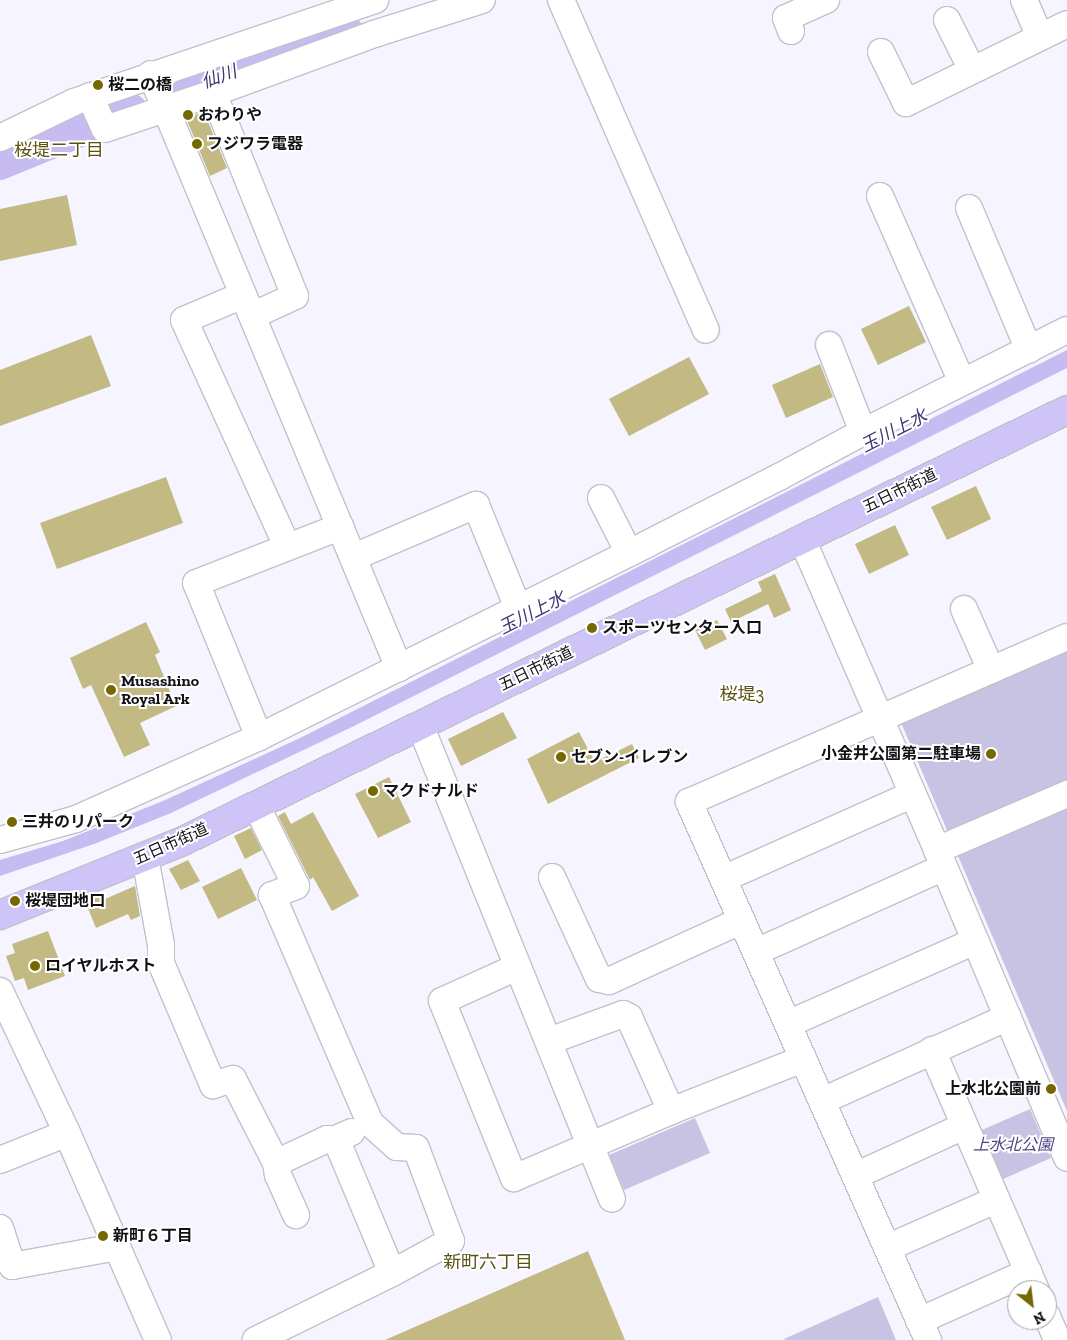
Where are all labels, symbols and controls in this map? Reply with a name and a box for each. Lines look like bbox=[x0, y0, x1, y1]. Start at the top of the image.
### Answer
water label: 仙川 bbox=[198, 61, 240, 93]
place label: 桜二の橋 bbox=[108, 75, 172, 95]
marker: 桜二の橋 bbox=[92, 79, 104, 91]
place label: おわりや bbox=[198, 105, 262, 125]
marker: おわりや bbox=[182, 109, 194, 121]
place label: フジワラ電器 bbox=[207, 134, 303, 154]
marker: フジワラ電器 bbox=[191, 138, 203, 150]
district label: 桜堤二丁目 bbox=[14, 139, 104, 161]
water label: 玉川上水 bbox=[857, 405, 931, 457]
street label: 五日市街道 bbox=[860, 465, 940, 517]
water label: 玉川上水 bbox=[495, 587, 569, 639]
place label: スポーツセンター入口 bbox=[602, 618, 762, 638]
marker: スポーツセンター入口 bbox=[586, 622, 598, 634]
street label: 五日市街道 bbox=[496, 643, 576, 695]
place label: Musashino Royal Ark bbox=[121, 671, 199, 709]
district label: 桜堤3 bbox=[720, 683, 764, 705]
marker: Musashino Royal Ark bbox=[105, 684, 117, 696]
place label: 小金井公園第二駐車場 bbox=[821, 744, 981, 764]
place label: セブン-イレブン bbox=[571, 747, 688, 767]
marker: 小金井公園第二駐車場 bbox=[985, 748, 997, 760]
marker: セブン-イレブン bbox=[555, 751, 567, 763]
place label: マクドナルド bbox=[383, 781, 479, 801]
marker: マクドナルド bbox=[367, 785, 379, 797]
place label: 三井のリパーク bbox=[22, 812, 134, 832]
marker: 三井のリパーク bbox=[6, 816, 18, 828]
street label: 五日市街道 bbox=[131, 819, 211, 869]
place label: 桜堤団地口 bbox=[25, 891, 105, 911]
marker: 桜堤団地口 bbox=[9, 895, 21, 907]
place label: ロイヤルホスト bbox=[45, 956, 157, 976]
marker: ロイヤルホスト bbox=[29, 960, 41, 972]
place label: 上水北公園前 bbox=[945, 1079, 1041, 1099]
marker: 上水北公園前 bbox=[1045, 1083, 1057, 1095]
park label: 上水北公園 bbox=[973, 1135, 1053, 1155]
place label: 新町６丁目 bbox=[113, 1226, 193, 1246]
marker: 新町６丁目 bbox=[97, 1230, 109, 1242]
district label: 新町六丁目 bbox=[443, 1251, 533, 1273]
north arrow bbox=[1007, 1280, 1057, 1330]
text: N bbox=[1030, 1308, 1048, 1328]

